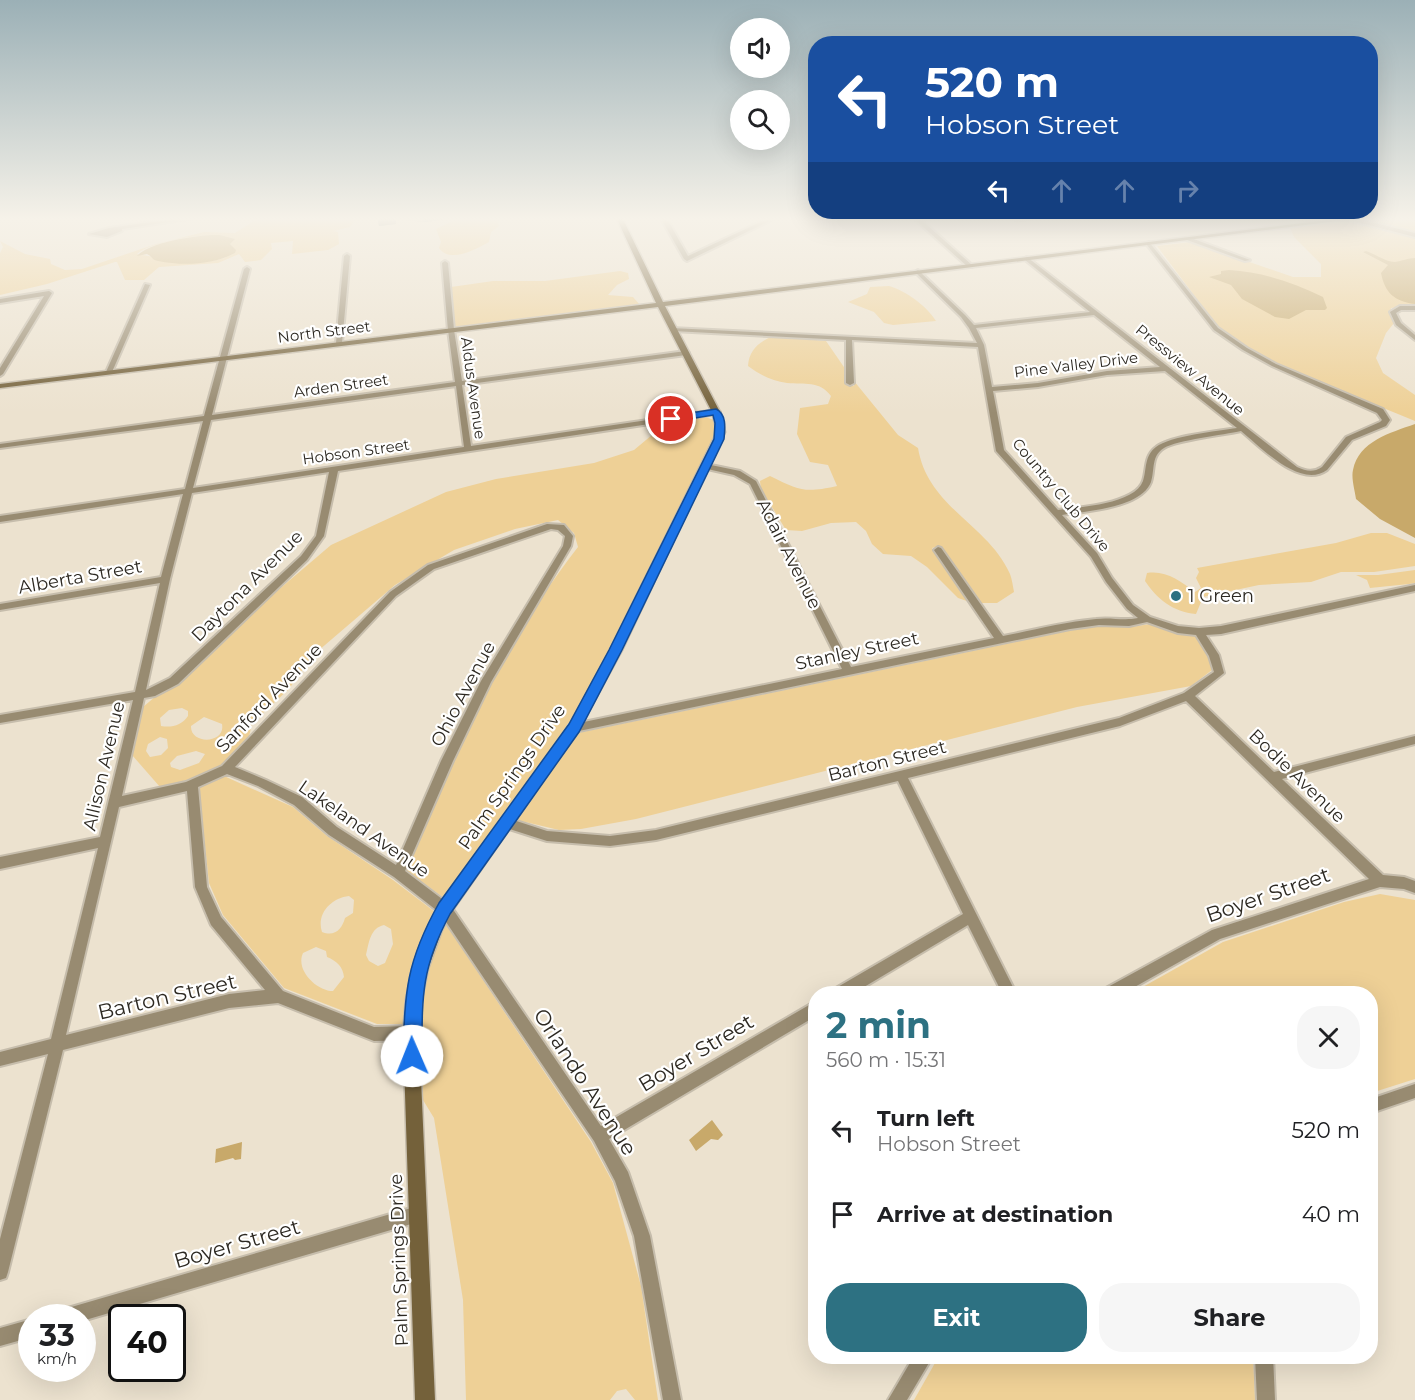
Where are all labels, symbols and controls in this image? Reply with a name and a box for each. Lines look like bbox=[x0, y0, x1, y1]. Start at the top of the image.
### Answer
map controls bbox=[730, 18, 790, 150]
button: sound bbox=[730, 18, 790, 78]
text: 520 m bbox=[925, 56, 1059, 108]
icon: left bbox=[826, 60, 904, 138]
button: search bbox=[730, 90, 790, 150]
text: Hobson Street bbox=[925, 108, 1119, 141]
icon: left bbox=[982, 174, 1015, 207]
icon: ahead bbox=[1045, 174, 1078, 207]
icon: ahead bbox=[1108, 174, 1141, 207]
icon: right bbox=[1171, 174, 1204, 207]
street label: North Street bbox=[276, 316, 371, 347]
street label: Pressview Avenue bbox=[1132, 320, 1249, 419]
street label: Aldus Avenue bbox=[457, 336, 490, 440]
street label: Pine Valley Drive bbox=[1013, 347, 1139, 382]
street label: Arden Street bbox=[292, 369, 389, 402]
pin bbox=[645, 393, 696, 444]
icon: arrive bbox=[654, 402, 687, 435]
street label: Country Club Drive bbox=[1008, 434, 1114, 555]
street label: Hobson Street bbox=[301, 435, 411, 468]
street label: Adair Avenue bbox=[752, 495, 826, 613]
street label: Daytona Avenue bbox=[187, 526, 307, 646]
street label: Alberta Street bbox=[17, 555, 143, 599]
place label: 1 Green bbox=[1188, 585, 1254, 607]
marker: 1 Green bbox=[1169, 589, 1183, 603]
street label: Stanley Street bbox=[793, 627, 921, 675]
street label: Ohio Avenue bbox=[426, 637, 500, 750]
street label: Sanford Avenue bbox=[211, 639, 327, 757]
street label: Allison Avenue bbox=[78, 699, 130, 833]
street label: Palm Springs Drive bbox=[454, 700, 570, 854]
street label: Bodie Avenue bbox=[1244, 725, 1350, 828]
street label: Barton Street bbox=[826, 736, 948, 786]
street label: Lakeland Avenue bbox=[294, 776, 434, 883]
street label: Boyer Street bbox=[1202, 862, 1333, 927]
street label: Barton Street bbox=[95, 968, 239, 1025]
text: 2 min bbox=[826, 1003, 931, 1047]
street label: Orlando Avenue bbox=[529, 1004, 642, 1160]
button: close bbox=[1297, 1006, 1360, 1069]
street label: Boyer Street bbox=[634, 1008, 758, 1097]
position arrow bbox=[380, 1024, 444, 1088]
text: 560 m · 15:31 bbox=[826, 1048, 946, 1072]
text: Turn left bbox=[877, 1105, 975, 1132]
icon: left bbox=[826, 1114, 859, 1147]
text: 520 m bbox=[1292, 1117, 1360, 1144]
text: Hobson Street bbox=[877, 1132, 1021, 1156]
street label: Palm Springs Drive bbox=[385, 1173, 413, 1346]
icon: arrive bbox=[826, 1198, 859, 1231]
text: Arrive at destination bbox=[877, 1201, 1113, 1228]
text: 40 m bbox=[1302, 1201, 1360, 1228]
street label: Boyer Street bbox=[171, 1214, 303, 1273]
button: Exit bbox=[826, 1283, 1087, 1352]
button: Share bbox=[1099, 1283, 1360, 1352]
speed limit sign: 40 bbox=[108, 1304, 186, 1382]
text: 33 bbox=[39, 1317, 75, 1354]
text: km/h bbox=[37, 1349, 77, 1368]

